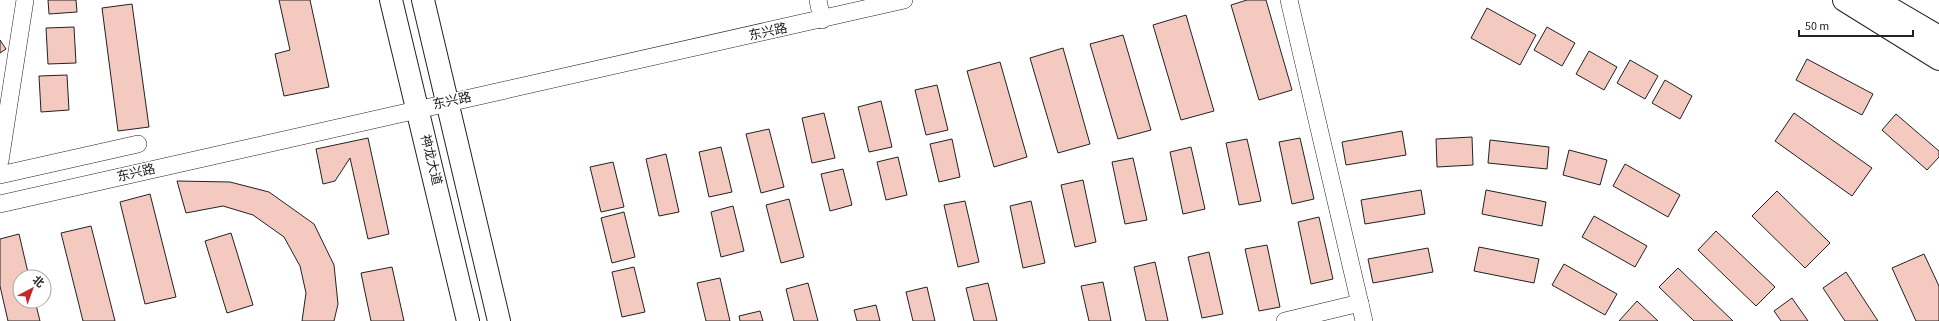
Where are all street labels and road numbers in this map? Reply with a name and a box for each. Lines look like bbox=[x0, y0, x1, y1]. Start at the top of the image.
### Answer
street label: 东兴路 bbox=[747, 19, 789, 45]
street label: 东兴路 bbox=[431, 88, 473, 114]
street label: 神龙大道 bbox=[416, 133, 446, 187]
street label: 东兴路 bbox=[115, 160, 157, 186]

